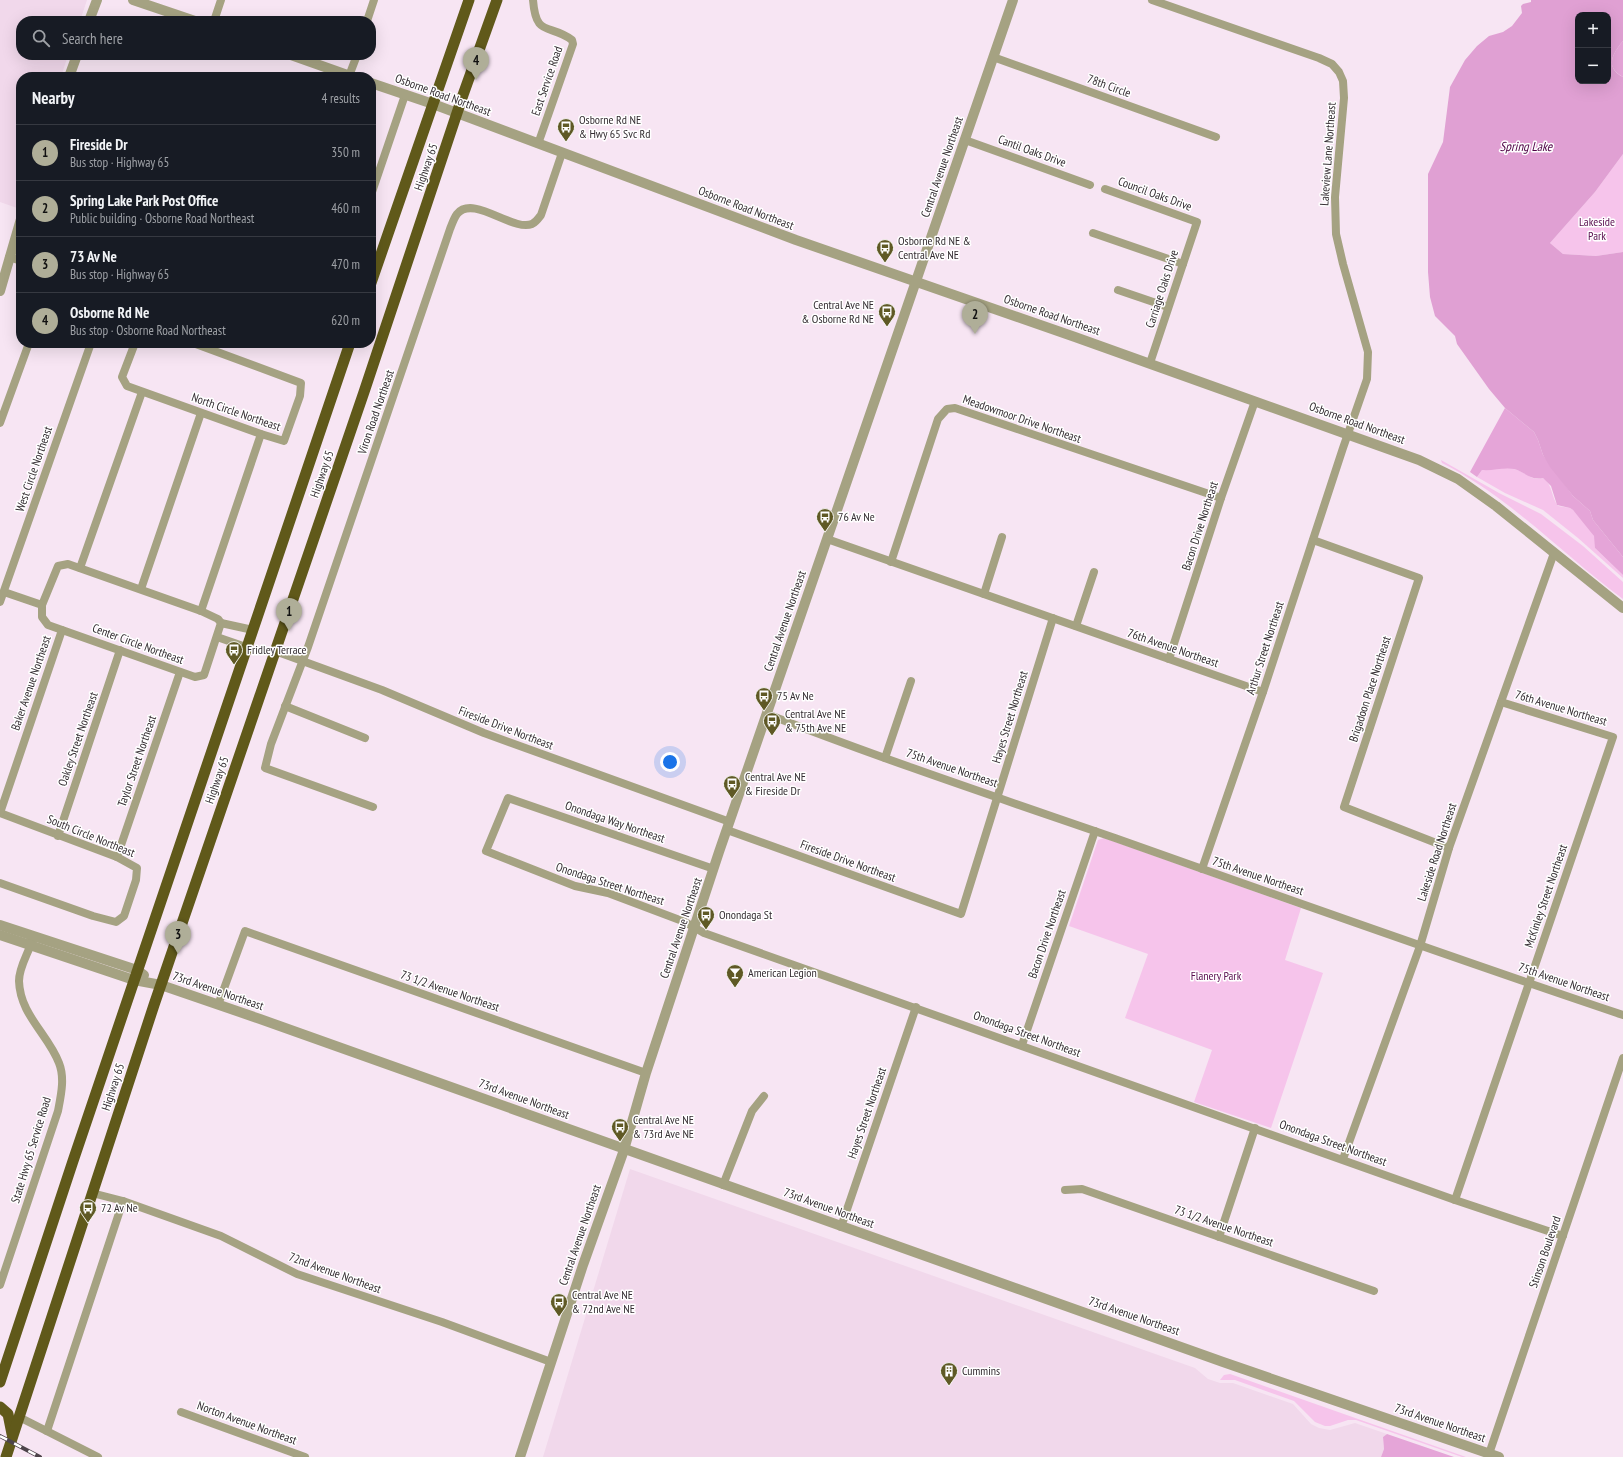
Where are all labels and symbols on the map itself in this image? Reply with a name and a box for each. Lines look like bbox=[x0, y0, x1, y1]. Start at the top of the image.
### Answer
street label: East Service Road bbox=[528, 44, 565, 118]
pin: 4 bbox=[463, 47, 489, 80]
street label: Osborne Road Northeast bbox=[393, 70, 494, 119]
street label: 78th Circle bbox=[1085, 71, 1133, 100]
street label: Lakeview Lane Northeast bbox=[1316, 101, 1339, 206]
place label: Osborne Rd NE & Hwy 65 Svc Rd bbox=[579, 112, 650, 141]
street label: Central Avenue Northeast bbox=[917, 114, 966, 219]
bus stop icon: Osborne Rd NE & Hwy 65 Svc Rd bbox=[556, 117, 576, 142]
street label: Cantil Oaks Drive bbox=[996, 131, 1068, 170]
water label: Spring Lake bbox=[1500, 138, 1554, 155]
street label: Highway 65 bbox=[410, 141, 441, 192]
street label: Council Oaks Drive bbox=[1116, 173, 1194, 214]
street label: Osborne Road Northeast bbox=[696, 182, 797, 233]
park label: Lakeside Park bbox=[1579, 214, 1615, 243]
place label: Osborne Rd NE & Central Ave NE bbox=[898, 233, 971, 262]
bus stop icon: Osborne Rd NE & Central Ave NE bbox=[875, 238, 895, 263]
street label: Carriage Oaks Drive bbox=[1142, 248, 1181, 330]
street label: Osborne Road Northeast bbox=[1002, 291, 1103, 338]
place label: Central Ave NE & Osborne Rd NE bbox=[801, 297, 874, 326]
pin: 2 bbox=[962, 301, 988, 334]
bus stop icon: Central Ave NE & Osborne Rd NE bbox=[877, 302, 897, 327]
street label: Viron Road Northeast bbox=[354, 367, 397, 457]
street label: North Circle Northeast bbox=[190, 389, 283, 434]
street label: Meadowmoor Drive Northeast bbox=[961, 391, 1084, 446]
street label: Osborne Road Northeast bbox=[1307, 398, 1408, 447]
street label: West Circle Northeast bbox=[12, 423, 55, 514]
street label: Highway 65 bbox=[306, 448, 337, 499]
street label: Bacon Drive Northeast bbox=[1178, 479, 1221, 572]
bus stop icon: 76 Av Ne bbox=[815, 507, 835, 532]
place label: 76 Av Ne bbox=[838, 509, 875, 524]
street label: Central Avenue Northeast bbox=[760, 568, 809, 673]
pin: 1 bbox=[276, 598, 302, 631]
street label: Arthur Street Northeast bbox=[1242, 599, 1287, 696]
street label: Center Circle Northeast bbox=[90, 620, 187, 667]
street label: 76th Avenue Northeast bbox=[1126, 625, 1221, 670]
street label: Baker Avenue Northeast bbox=[7, 633, 54, 732]
street label: Brigadoon Place Northeast bbox=[1345, 633, 1394, 744]
bus stop icon: Fridley Terrace bbox=[224, 640, 244, 665]
place label: Fridley Terrace bbox=[247, 642, 307, 657]
street label: Hayes Street Northeast bbox=[988, 668, 1031, 765]
bus stop icon: 75 Av Ne bbox=[754, 686, 774, 711]
street label: 76th Avenue Northeast bbox=[1513, 686, 1610, 729]
place label: 75 Av Ne bbox=[777, 688, 814, 703]
street label: Oakley Street Northeast bbox=[54, 689, 101, 788]
street label: Fireside Drive Northeast bbox=[457, 703, 556, 753]
place label: Central Ave NE & 75th Ave NE bbox=[785, 706, 846, 735]
bus stop icon: Central Ave NE & 75th Ave NE bbox=[762, 711, 782, 736]
street label: Taylor Street Northeast bbox=[114, 712, 159, 809]
street label: 75th Avenue Northeast bbox=[905, 745, 1000, 790]
your location bbox=[660, 752, 680, 772]
street label: Highway 65 bbox=[201, 754, 232, 805]
place label: Central Ave NE & Fireside Dr bbox=[745, 769, 806, 798]
bus stop icon: Central Ave NE & Fireside Dr bbox=[722, 774, 742, 799]
street label: Onondaga Way Northeast bbox=[563, 797, 668, 846]
street label: Lakeside Road Northeast bbox=[1414, 800, 1460, 903]
street label: South Circle Northeast bbox=[45, 811, 138, 860]
street label: Fireside Drive Northeast bbox=[798, 836, 899, 885]
street label: McKinley Street Northeast bbox=[1521, 842, 1570, 949]
street label: 75th Avenue Northeast bbox=[1211, 853, 1306, 898]
street label: Onondaga Street Northeast bbox=[554, 859, 667, 908]
street label: Central Avenue Northeast bbox=[656, 875, 705, 980]
street label: Bacon Drive Northeast bbox=[1024, 887, 1069, 980]
bus stop icon: Onondaga St bbox=[696, 905, 716, 930]
place label: Onondaga St bbox=[719, 907, 773, 922]
pin: 3 bbox=[165, 921, 191, 954]
street label: 75th Avenue Northeast bbox=[1517, 959, 1612, 1004]
bar icon: American Legion bbox=[725, 963, 745, 988]
place label: American Legion bbox=[748, 965, 817, 980]
street label: 73 1/2 Avenue Northeast bbox=[399, 967, 502, 1015]
street label: 73rd Avenue Northeast bbox=[171, 968, 266, 1013]
park label: Flanery Park bbox=[1191, 968, 1242, 983]
street label: Onondaga Street Northeast bbox=[971, 1007, 1084, 1060]
street label: Highway 65 bbox=[98, 1061, 127, 1112]
street label: Hayes Street Northeast bbox=[844, 1065, 889, 1160]
street label: 73rd Avenue Northeast bbox=[477, 1075, 572, 1122]
street label: State Hwy 65 Service Road bbox=[7, 1095, 54, 1205]
place label: Central Ave NE & 73rd Ave NE bbox=[633, 1112, 694, 1141]
street label: Onondaga Street Northeast bbox=[1277, 1116, 1390, 1169]
bus stop icon: Central Ave NE & 73rd Ave NE bbox=[610, 1117, 630, 1142]
street label: Central Avenue Northeast bbox=[555, 1182, 604, 1287]
street label: 73rd Avenue Northeast bbox=[782, 1184, 877, 1231]
bus stop icon: 72 Av Ne bbox=[78, 1198, 98, 1223]
place label: 72 Av Ne bbox=[101, 1200, 138, 1215]
street label: 73 1/2 Avenue Northeast bbox=[1173, 1202, 1276, 1250]
street label: Stinson Boulevard bbox=[1525, 1214, 1564, 1290]
street label: 72nd Avenue Northeast bbox=[287, 1249, 384, 1296]
place label: Central Ave NE & 72nd Ave NE bbox=[572, 1287, 635, 1316]
bus stop icon: Central Ave NE & 72nd Ave NE bbox=[549, 1292, 569, 1317]
street label: 73rd Avenue Northeast bbox=[1087, 1293, 1182, 1338]
building icon: Cummins bbox=[939, 1361, 959, 1386]
place label: Cummins bbox=[962, 1363, 1000, 1378]
street label: Norton Avenue Northeast bbox=[195, 1398, 300, 1448]
street label: 73rd Avenue Northeast bbox=[1393, 1400, 1488, 1445]

